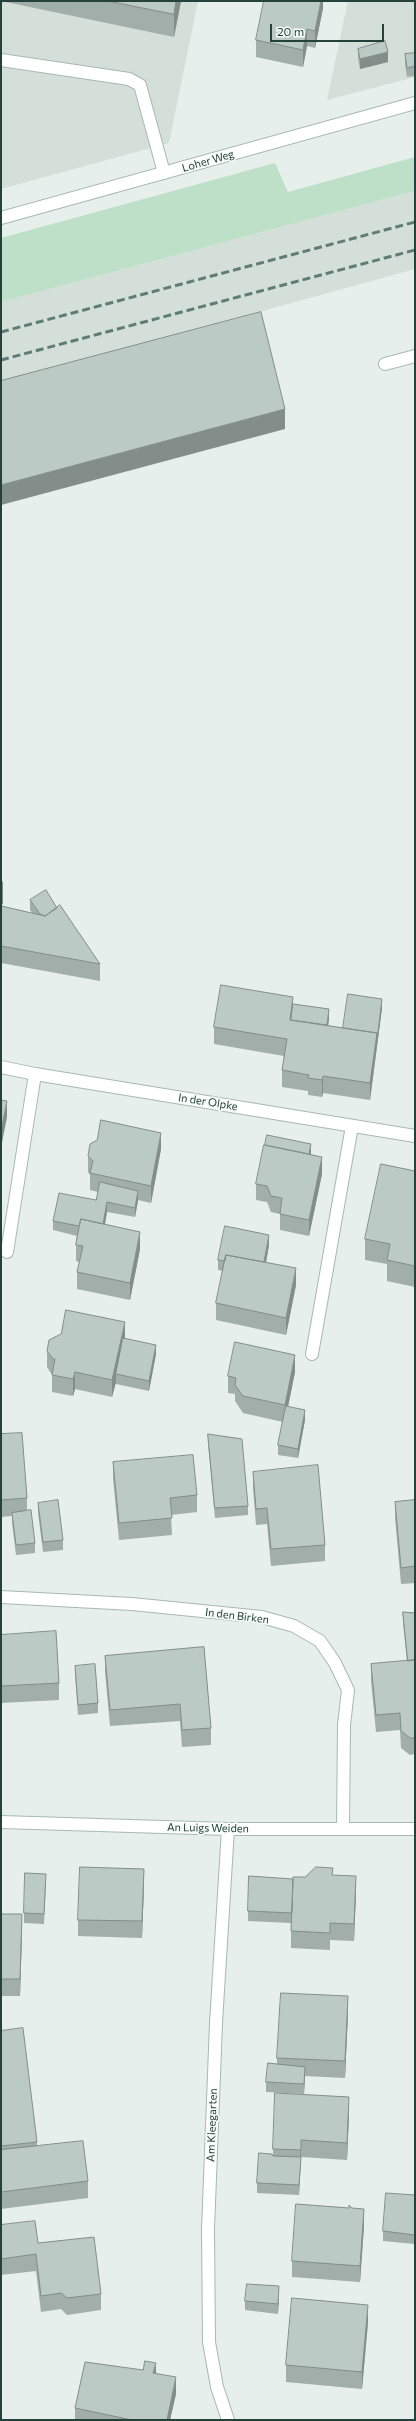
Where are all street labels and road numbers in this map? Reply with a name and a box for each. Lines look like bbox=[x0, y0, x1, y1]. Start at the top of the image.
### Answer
street label: Loher Weg bbox=[180, 147, 236, 175]
street label: In der Olpke bbox=[177, 1091, 239, 1113]
street label: In den Birken bbox=[204, 1606, 270, 1626]
street label: An Luigs Weiden bbox=[167, 1821, 249, 1835]
street label: Am Kleegarten bbox=[204, 2088, 220, 2162]

